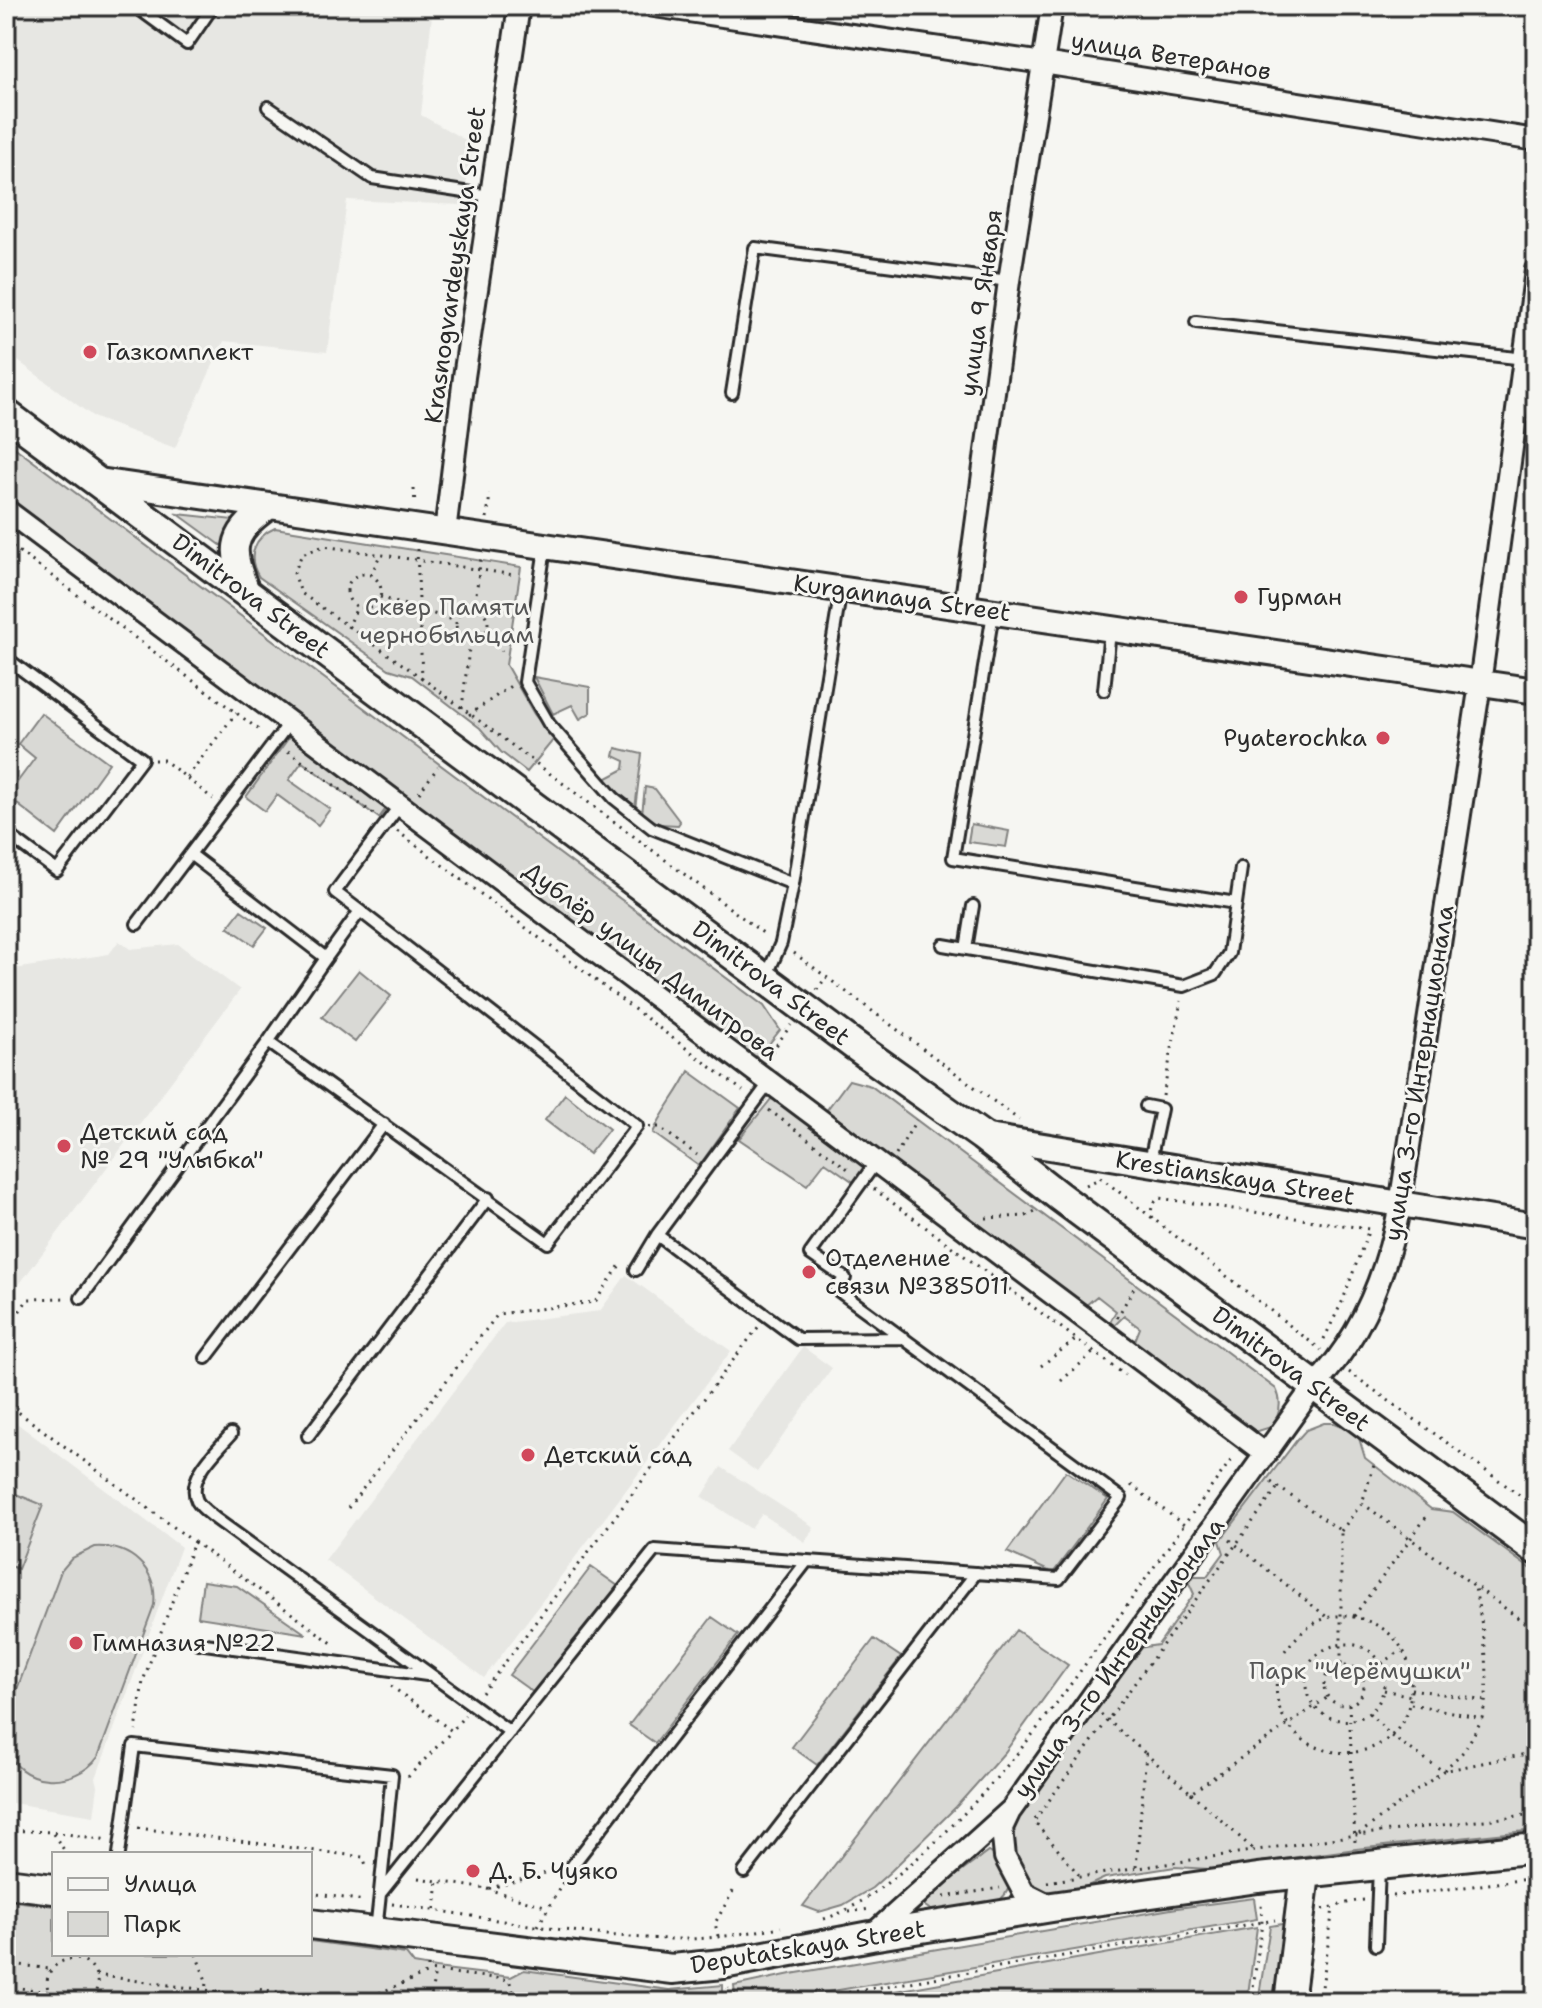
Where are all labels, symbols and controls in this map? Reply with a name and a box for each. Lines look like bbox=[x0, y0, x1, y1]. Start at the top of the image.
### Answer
street label: улица Ветеранов bbox=[1069, 24, 1273, 88]
street label: Krasnogvardeyskaya Street bbox=[417, 104, 493, 426]
street label: улица 9 Января bbox=[952, 207, 1010, 399]
place label: Газкомплект bbox=[106, 336, 254, 368]
marker: Газкомплект bbox=[81, 343, 99, 361]
street label: Dimitrova Street bbox=[166, 526, 336, 666]
street label: Kurgannaya Street bbox=[791, 567, 1013, 629]
place label: Гурман bbox=[1257, 581, 1342, 613]
marker: Гурман bbox=[1232, 588, 1250, 606]
park label: Сквер Памяти чернобыльцам bbox=[360, 591, 534, 651]
place label: Pyaterochka bbox=[1223, 722, 1367, 754]
marker: Pyaterochka bbox=[1374, 729, 1392, 747]
street label: Дублёр улицы Димитрова bbox=[517, 854, 785, 1068]
street label: улица 3-го Интернационала bbox=[1377, 903, 1461, 1243]
street label: Dimitrova Street bbox=[686, 913, 856, 1053]
place label: Детский сад № 29 "Улыбка" bbox=[80, 1116, 264, 1176]
marker: Детский сад № 29 "Улыбка" bbox=[55, 1137, 73, 1155]
street label: Krestianskaya Street bbox=[1113, 1143, 1357, 1213]
place label: Отделение связи №385011 bbox=[825, 1242, 1009, 1302]
marker: Отделение связи №385011 bbox=[800, 1263, 818, 1281]
street label: Dimitrova Street bbox=[1206, 1299, 1376, 1439]
place label: Детский сад bbox=[544, 1439, 692, 1471]
marker: Детский сад bbox=[519, 1446, 537, 1464]
street label: улица 3-го Интернационала bbox=[1006, 1511, 1232, 1805]
place label: Гимназия №22 bbox=[92, 1627, 276, 1659]
marker: Гимназия №22 bbox=[67, 1634, 85, 1652]
park label: Парк "Черёмушки" bbox=[1249, 1655, 1471, 1687]
legend bbox=[52, 1852, 312, 1956]
place label: Д. Б. Чуяко bbox=[489, 1855, 618, 1887]
marker: Д. Б. Чуяко bbox=[464, 1862, 482, 1880]
text: Улица bbox=[124, 1868, 197, 1900]
text: Парк bbox=[124, 1908, 181, 1940]
street label: Deputatskaya Street bbox=[688, 1913, 928, 1981]

